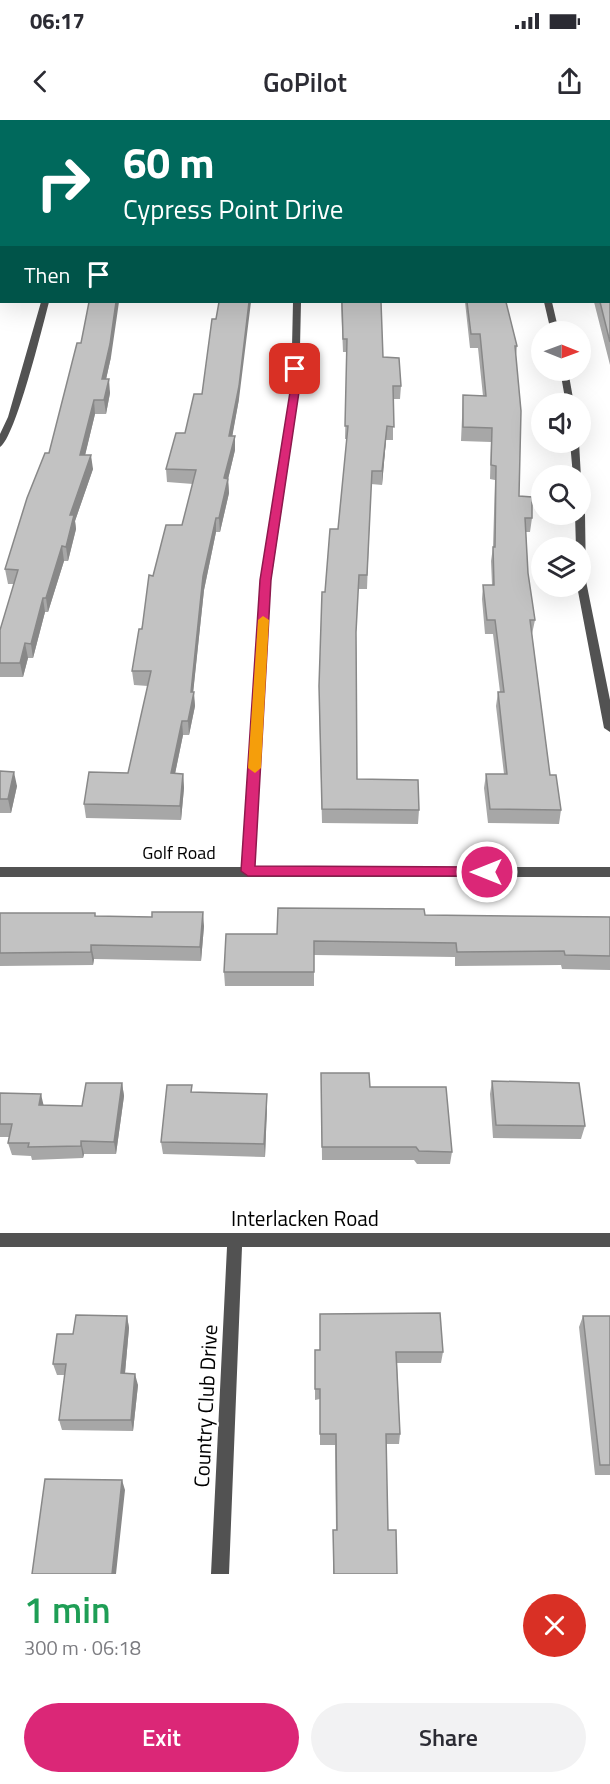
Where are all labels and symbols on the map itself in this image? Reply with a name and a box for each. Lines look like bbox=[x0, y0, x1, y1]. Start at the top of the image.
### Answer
north arrow bbox=[531, 321, 591, 381]
pin bbox=[269, 343, 320, 394]
street label: Golf Road bbox=[142, 839, 216, 866]
position arrow bbox=[455, 840, 519, 904]
street label: Interlacken Road bbox=[231, 1202, 379, 1234]
street label: Country Club Drive bbox=[185, 1324, 225, 1488]

